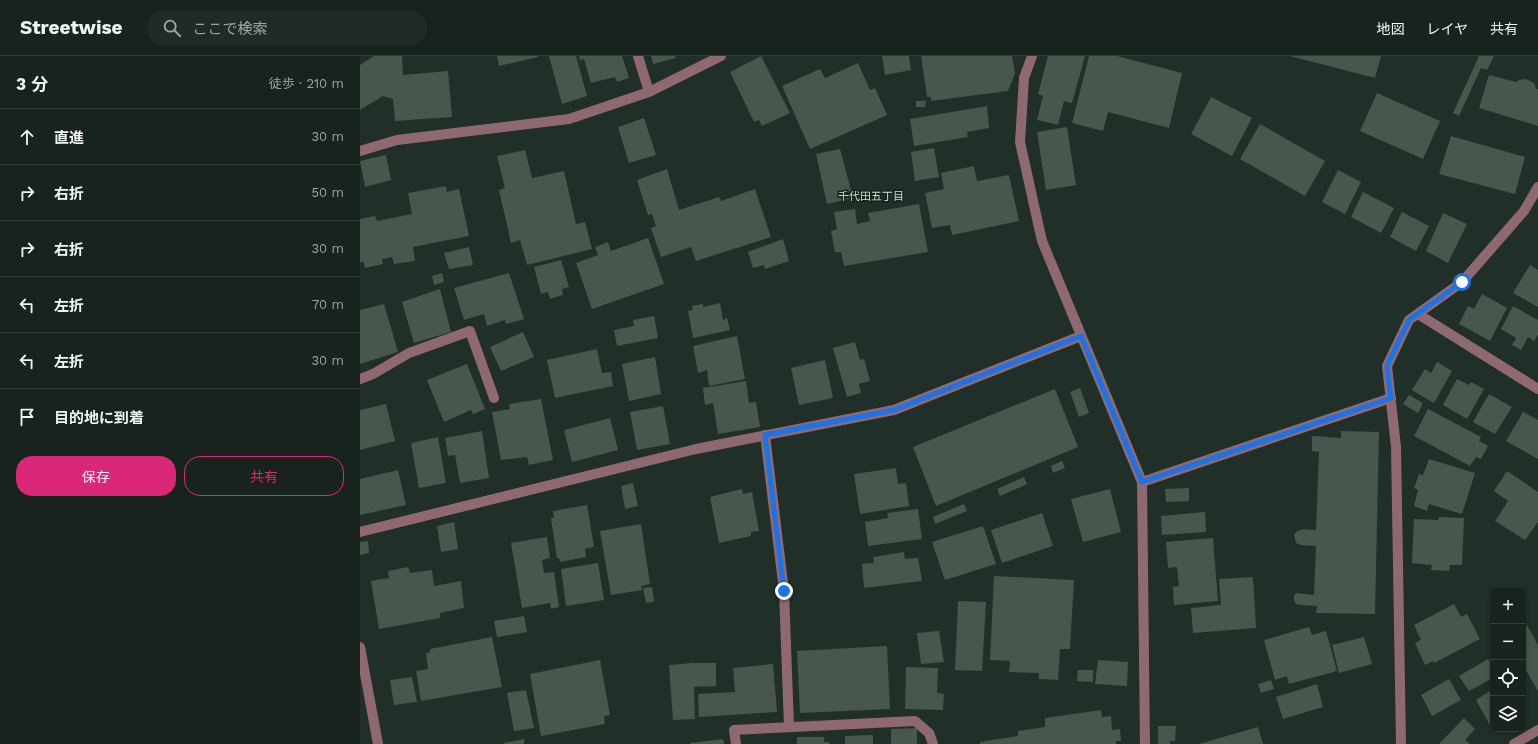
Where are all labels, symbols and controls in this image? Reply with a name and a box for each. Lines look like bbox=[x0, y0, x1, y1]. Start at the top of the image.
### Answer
search box bbox=[147, 10, 427, 46]
text: Streetwise bbox=[20, 16, 123, 39]
icon: search bbox=[161, 17, 183, 39]
text: ここで検索 bbox=[193, 20, 268, 38]
text: 地図 bbox=[1376, 21, 1404, 37]
text: レイヤ bbox=[1426, 21, 1468, 37]
text: 共有 bbox=[1490, 21, 1518, 37]
text: 3 分 bbox=[16, 74, 48, 94]
text: 徒歩 · 210 m bbox=[269, 76, 344, 91]
icon: ahead bbox=[16, 126, 38, 148]
text: 直進 bbox=[54, 129, 84, 147]
text: 30 m bbox=[312, 129, 344, 144]
icon: right bbox=[16, 182, 38, 204]
text: 右折 bbox=[54, 185, 84, 203]
text: 50 m bbox=[312, 185, 344, 200]
district label: 千代田五丁目 bbox=[838, 190, 904, 203]
icon: right bbox=[16, 238, 38, 260]
text: 右折 bbox=[54, 241, 84, 259]
text: 30 m bbox=[312, 241, 344, 256]
route start bbox=[1453, 273, 1471, 291]
icon: left bbox=[16, 294, 38, 316]
text: 左折 bbox=[54, 297, 84, 315]
text: 70 m bbox=[312, 297, 344, 312]
icon: left bbox=[16, 350, 38, 372]
text: 左折 bbox=[54, 353, 84, 371]
text: 30 m bbox=[312, 353, 344, 368]
icon: arrive bbox=[16, 406, 38, 428]
text: 目的地に到着 bbox=[54, 409, 144, 427]
button: 保存 bbox=[16, 456, 176, 496]
button: 共有 bbox=[184, 456, 344, 496]
route end bbox=[775, 582, 793, 600]
map controls bbox=[1490, 588, 1526, 732]
button: + bbox=[1490, 588, 1526, 624]
button: − bbox=[1490, 624, 1526, 660]
button: locate bbox=[1490, 660, 1526, 696]
button: layers bbox=[1490, 696, 1526, 732]

